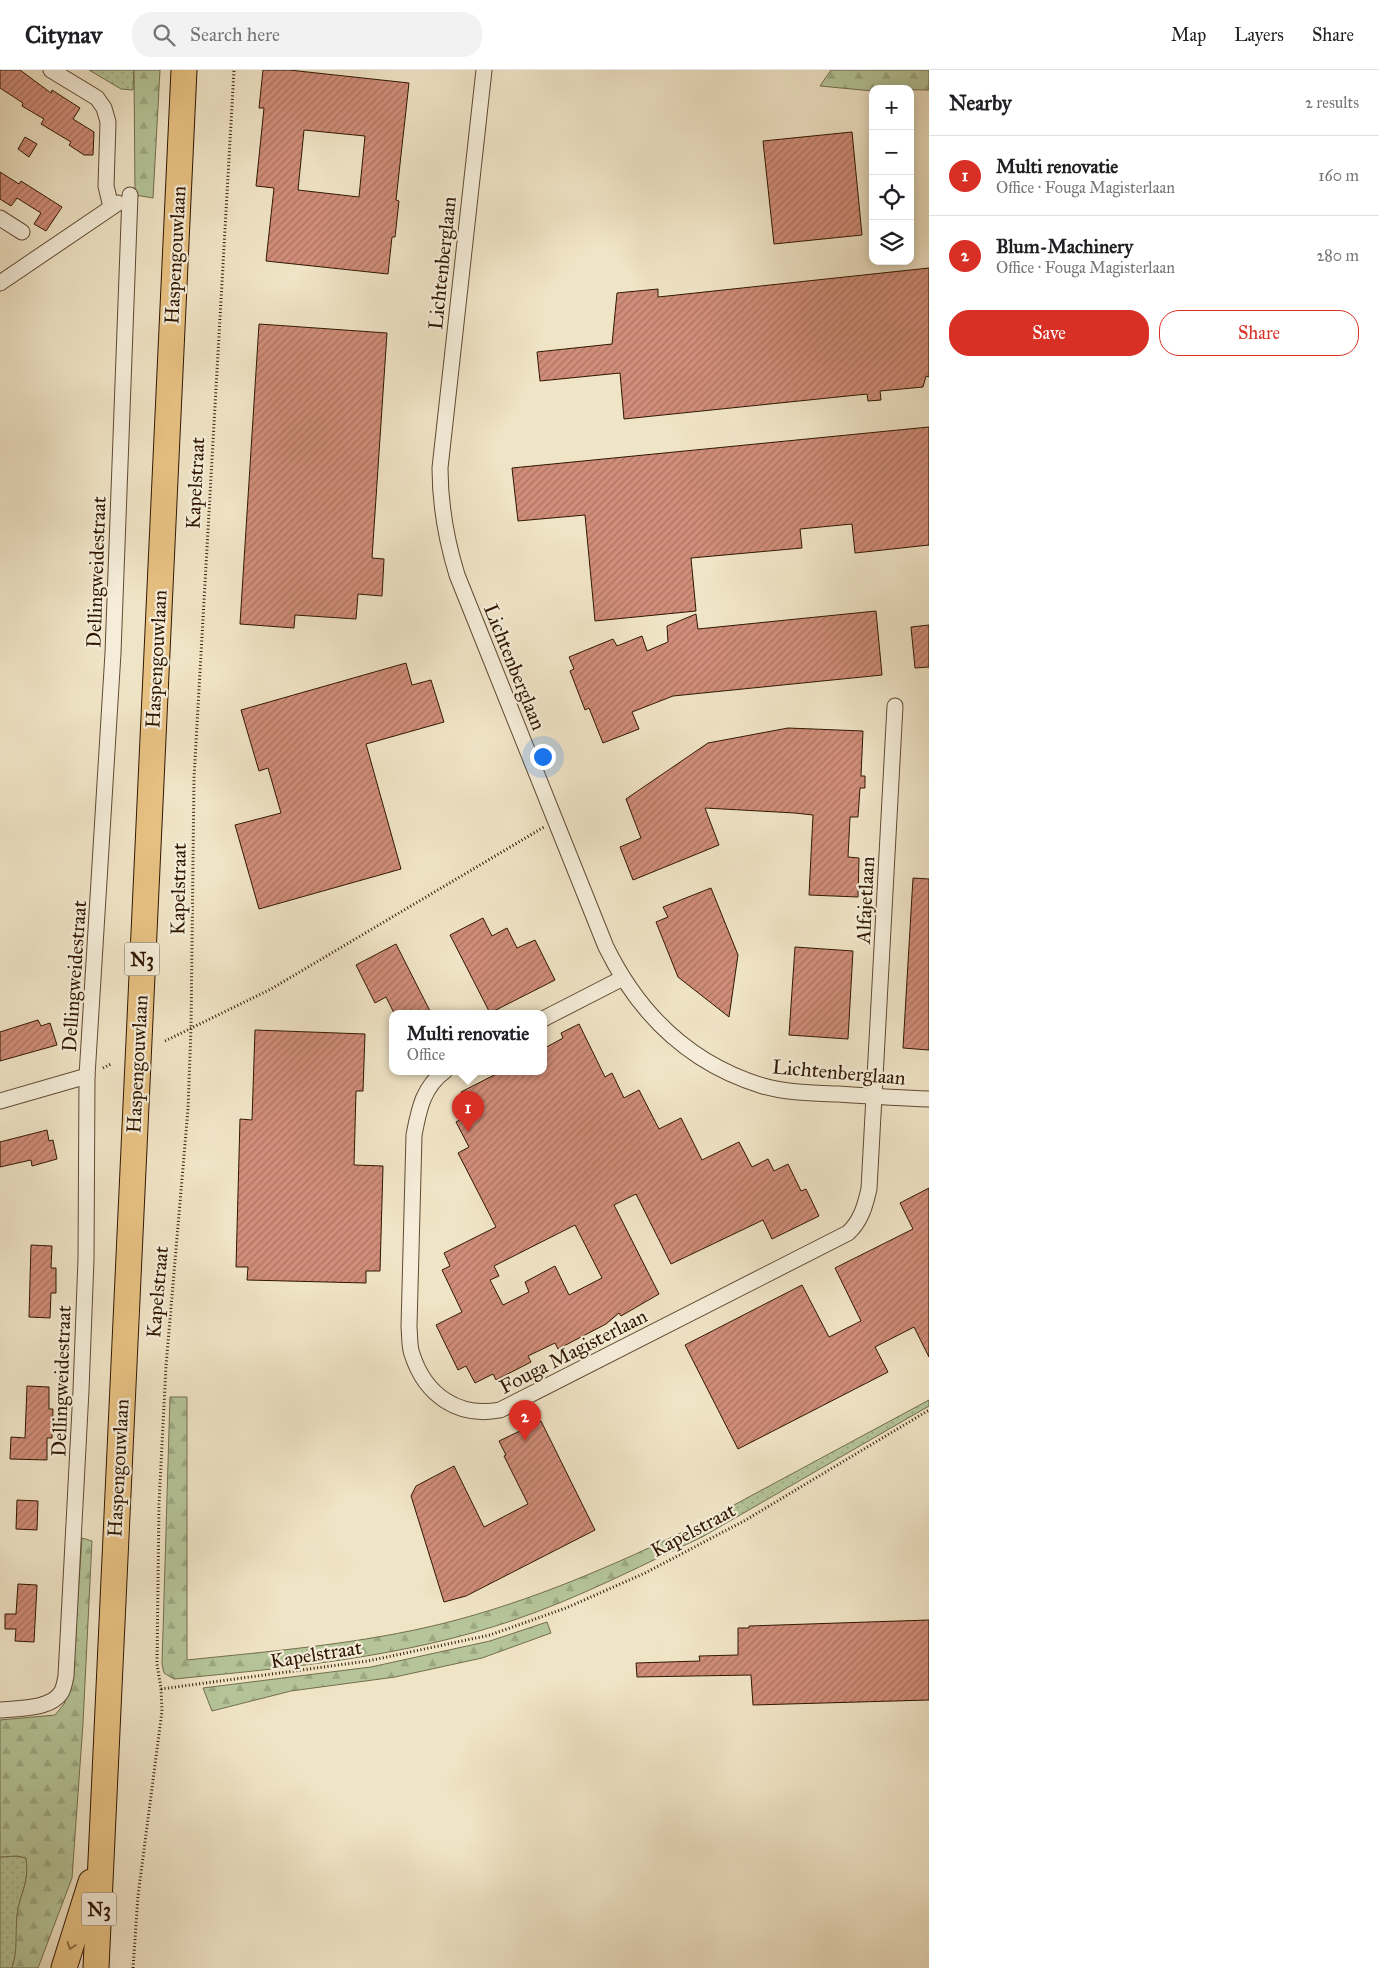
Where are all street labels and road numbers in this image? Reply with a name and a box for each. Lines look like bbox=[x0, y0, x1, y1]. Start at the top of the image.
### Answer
street label: Haspengouwlaan bbox=[159, 185, 192, 325]
street label: Lichtenberglaan bbox=[423, 195, 462, 331]
street label: Kapelstraat bbox=[181, 436, 209, 530]
street label: Dellingweidestraat bbox=[81, 496, 112, 648]
street label: Haspengouwlaan bbox=[140, 589, 173, 729]
street label: Lichtenberglaan bbox=[478, 600, 551, 734]
street label: Kapelstraat bbox=[165, 843, 191, 935]
street label: Alfajetlaan bbox=[851, 856, 879, 945]
street label: Dellingweidestraat bbox=[57, 899, 92, 1053]
road number: N3 bbox=[124, 942, 160, 976]
street label: Haspengouwlaan bbox=[121, 994, 154, 1134]
street label: Lichtenberglaan bbox=[771, 1054, 907, 1091]
street label: Kapelstraat bbox=[141, 1245, 173, 1339]
street label: Fouga Magisterlaan bbox=[495, 1303, 652, 1400]
street label: Dellingweidestraat bbox=[46, 1305, 77, 1457]
street label: Haspengouwlaan bbox=[102, 1398, 135, 1538]
street label: Kapelstraat bbox=[647, 1498, 739, 1562]
street label: Kapelstraat bbox=[269, 1635, 363, 1673]
road number: N3 bbox=[82, 1892, 116, 1926]

